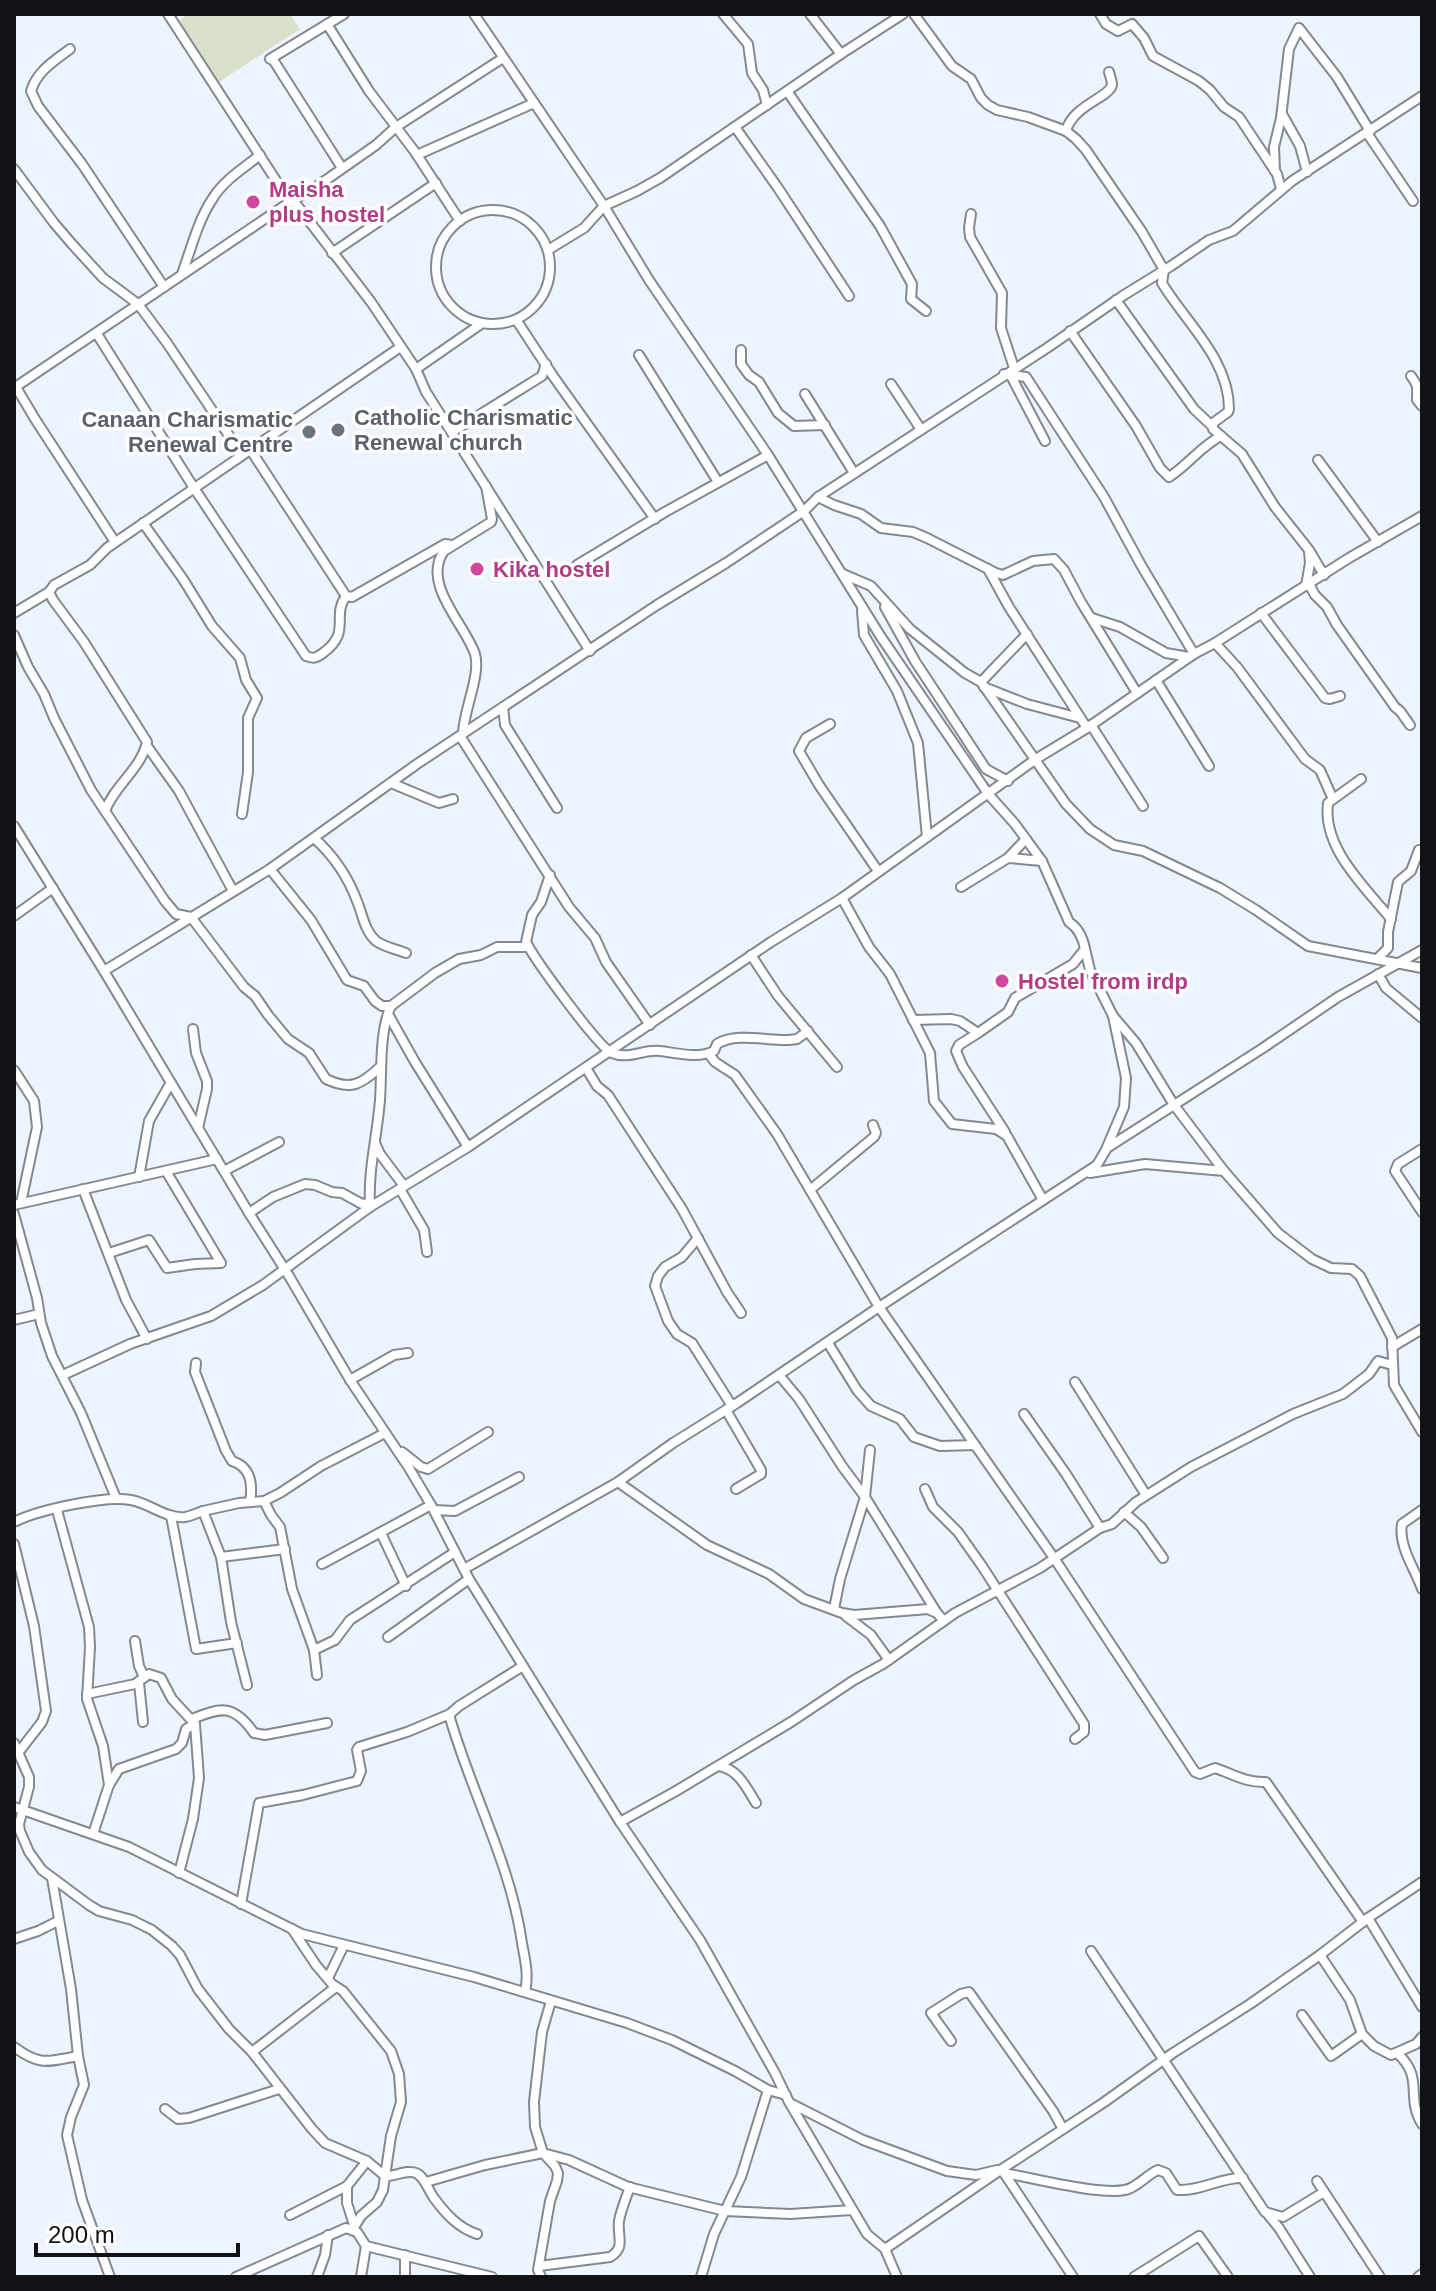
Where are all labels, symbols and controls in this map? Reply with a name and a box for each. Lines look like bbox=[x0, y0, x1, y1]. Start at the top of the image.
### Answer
place label: Maisha plus hostel bbox=[269, 177, 385, 227]
marker: Maisha plus hostel bbox=[244, 193, 262, 211]
place label: Catholic Charismatic Renewal church bbox=[354, 405, 573, 455]
place label: Canaan Charismatic Renewal Centre bbox=[81, 407, 293, 457]
marker: Catholic Charismatic Renewal church bbox=[329, 421, 347, 439]
marker: Canaan Charismatic Renewal Centre bbox=[300, 423, 318, 441]
place label: Kika hostel bbox=[493, 557, 610, 582]
marker: Kika hostel bbox=[468, 560, 486, 578]
place label: Hostel from irdp bbox=[1018, 969, 1188, 994]
marker: Hostel from irdp bbox=[993, 972, 1011, 990]
scale bar bbox=[36, 2207, 238, 2257]
text: 200 m bbox=[48, 2221, 115, 2248]

